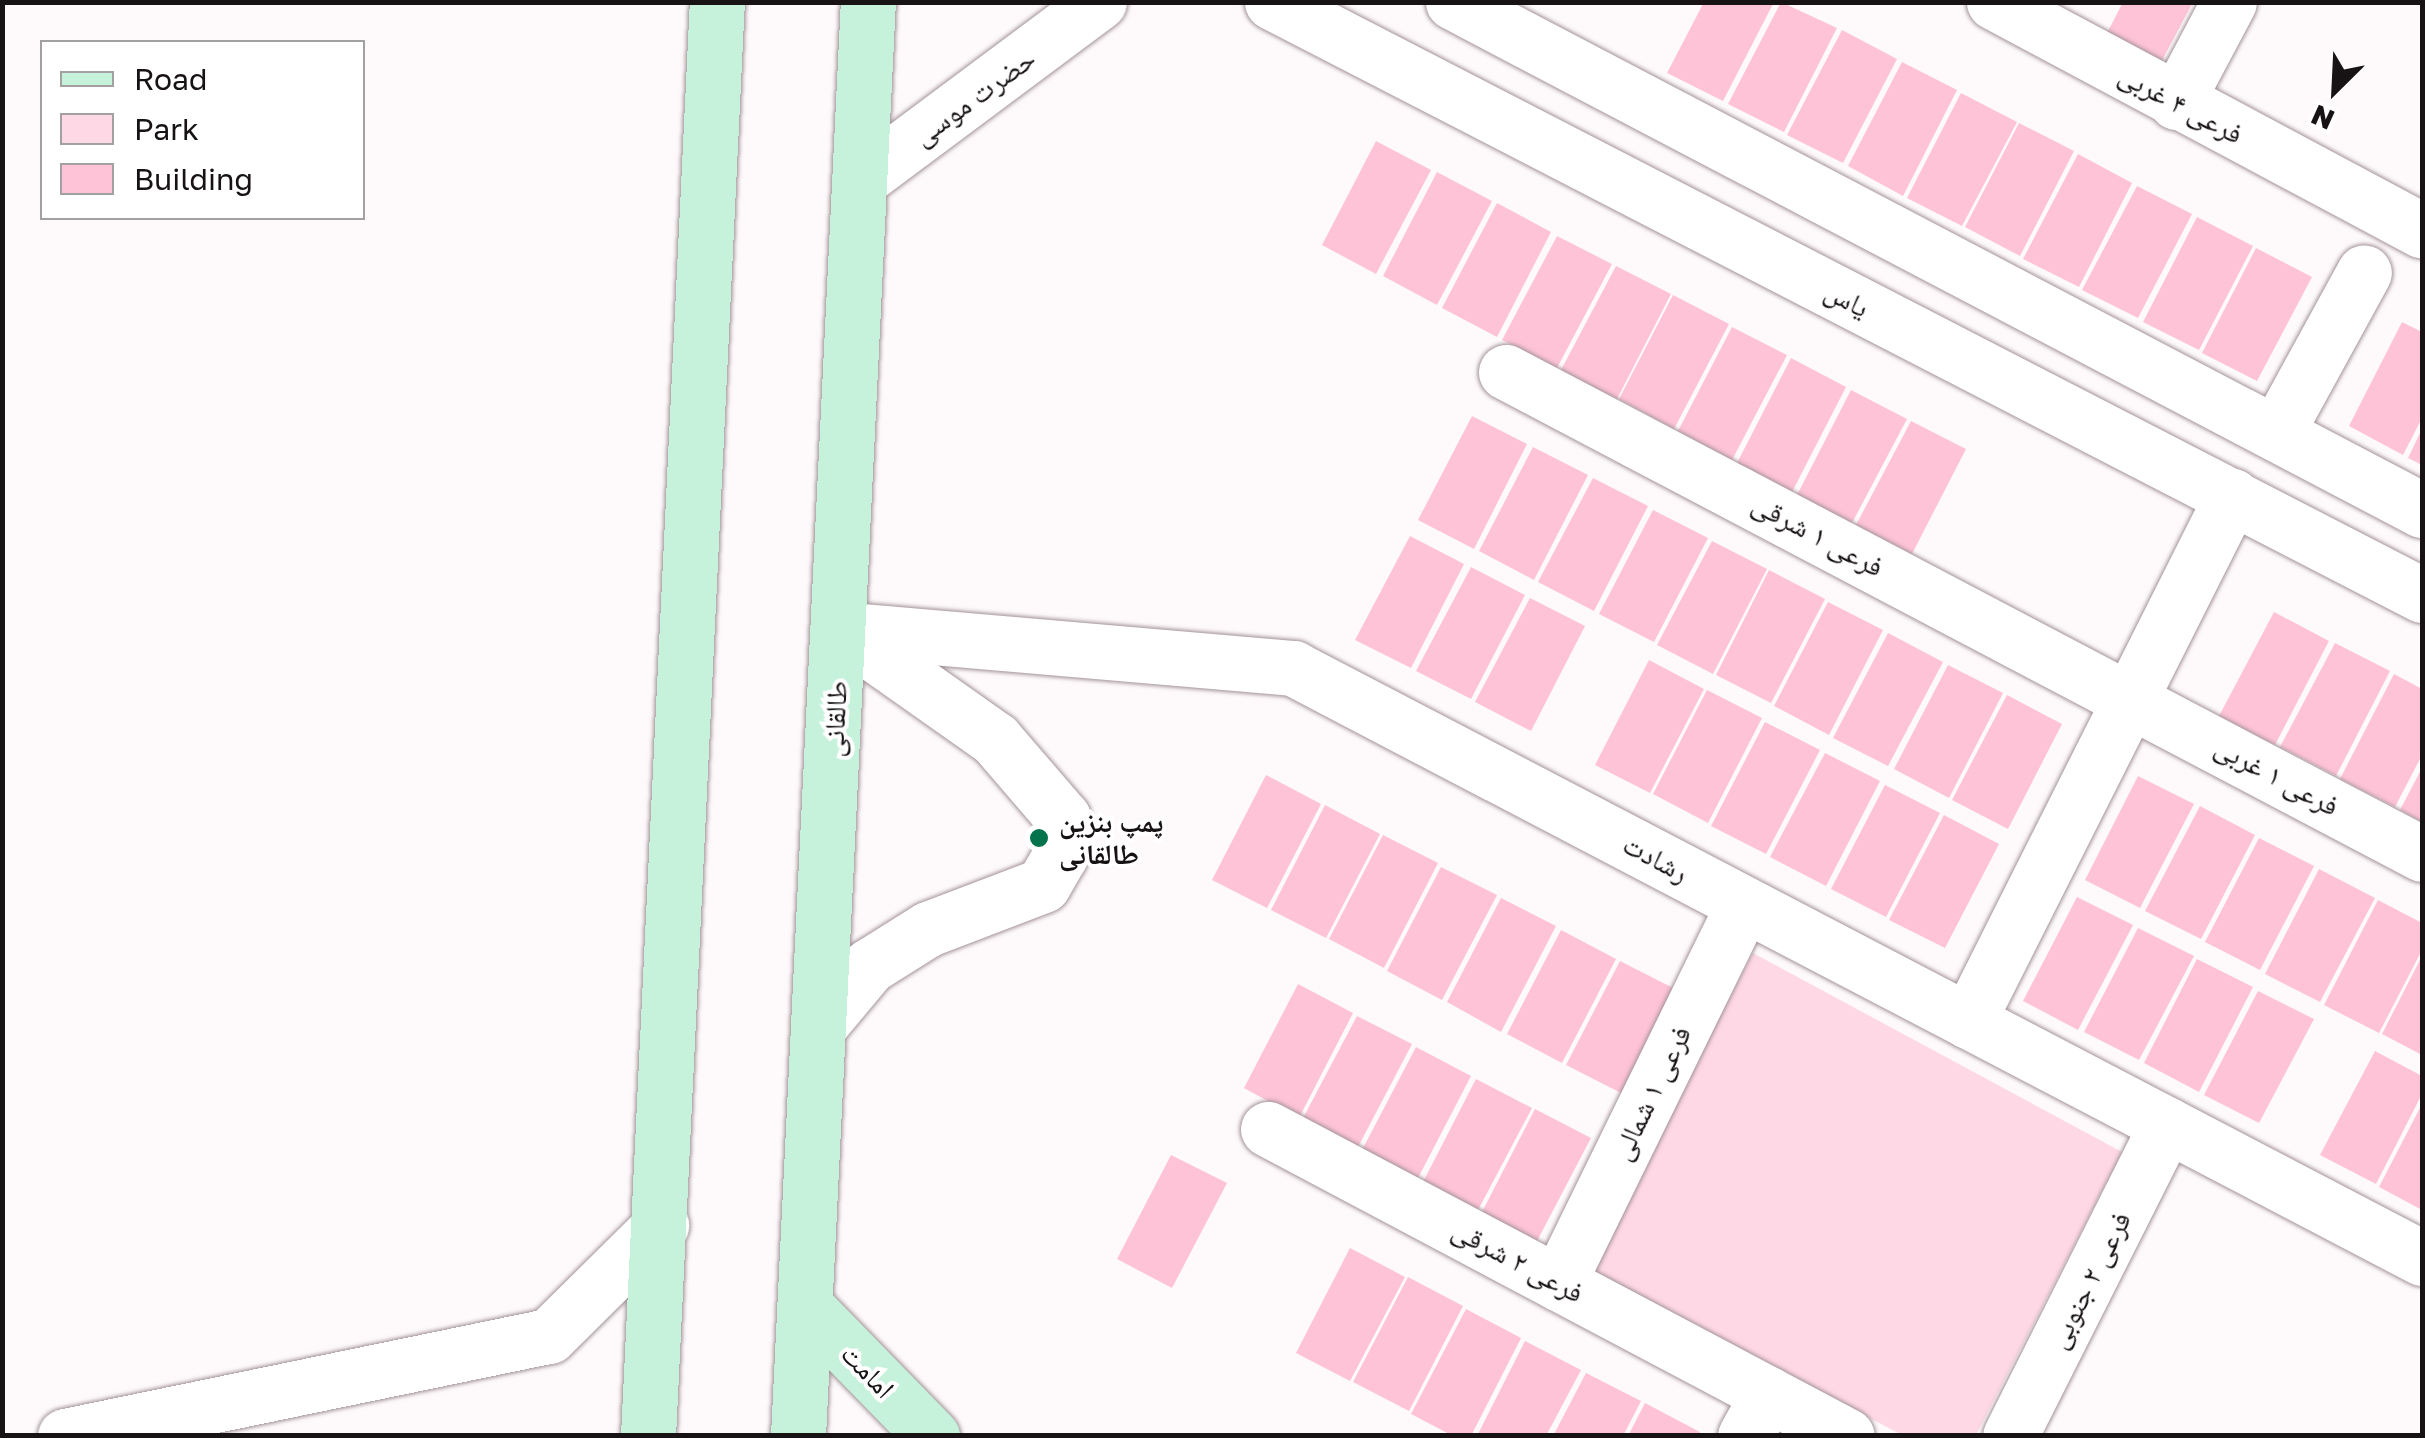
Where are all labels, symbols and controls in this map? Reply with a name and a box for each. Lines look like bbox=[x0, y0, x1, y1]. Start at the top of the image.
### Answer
legend bbox=[40, 40, 365, 220]
north arrow bbox=[2285, 40, 2385, 140]
street label: حضرت موسی bbox=[906, 41, 1042, 153]
street label: فرعی ۴ غربی bbox=[2113, 57, 2249, 151]
text: Road bbox=[134, 61, 208, 97]
text: N bbox=[2306, 98, 2339, 137]
text: Park bbox=[134, 111, 199, 147]
text: Building bbox=[134, 161, 253, 197]
street label: یاس bbox=[1819, 274, 1875, 324]
street label: فرعی ۱ شرقی bbox=[1747, 486, 1889, 584]
street label: طالقانی bbox=[816, 680, 854, 758]
street label: فرعی ۱ غربی bbox=[2209, 729, 2345, 823]
place label: پمپ بنزین طالقانی bbox=[1059, 805, 1163, 871]
marker: پمپ بنزین طالقانی bbox=[1028, 827, 1050, 849]
street label: رشادت bbox=[1617, 827, 1695, 889]
street label: فرعی ۱ شمالی bbox=[1604, 1020, 1698, 1166]
street label: فرعی ۲ جنوبی bbox=[2040, 1206, 2138, 1354]
street label: فرعی ۲ شرقی bbox=[1447, 1212, 1589, 1310]
street label: امامت bbox=[834, 1337, 902, 1405]

